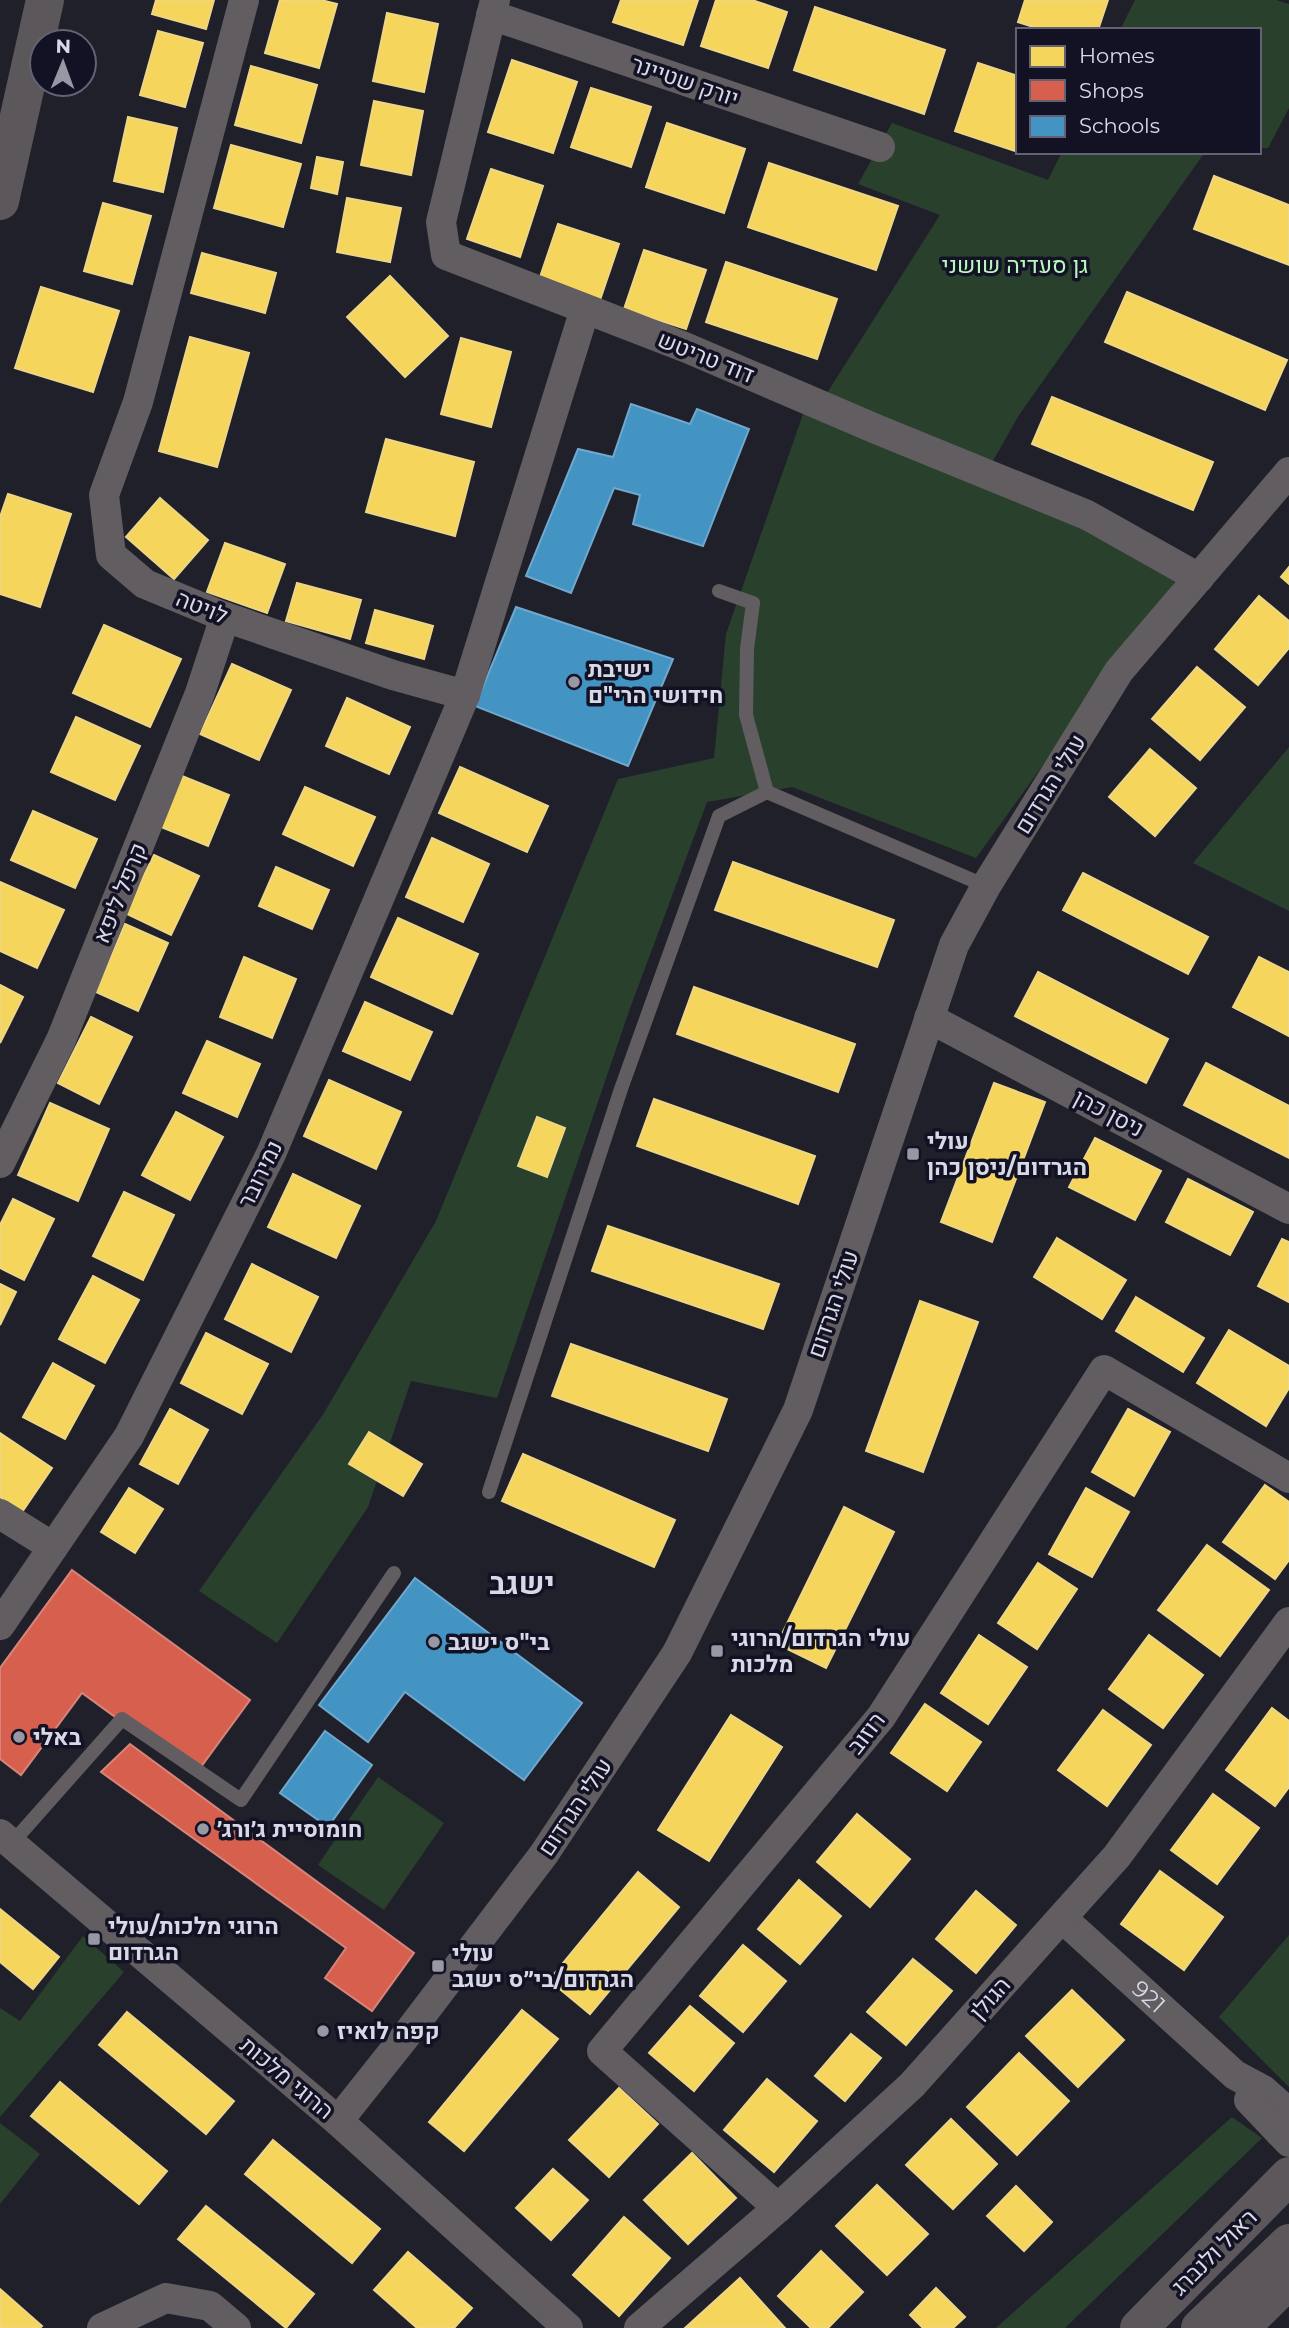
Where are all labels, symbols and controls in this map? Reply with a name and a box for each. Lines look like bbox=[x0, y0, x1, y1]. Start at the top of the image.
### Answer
north arrow bbox=[28, 28, 98, 98]
legend bbox=[1016, 28, 1261, 154]
text: N bbox=[55, 35, 71, 58]
text: Homes bbox=[1079, 43, 1154, 68]
street label: יורק שטיינר bbox=[628, 50, 742, 112]
text: Shops bbox=[1079, 78, 1144, 103]
text: Schools bbox=[1079, 113, 1160, 138]
park label: גן סעדיה שושני bbox=[942, 251, 1088, 279]
street label: דוד טריטש bbox=[654, 325, 758, 389]
street label: לויטה bbox=[172, 584, 232, 630]
place label: ישיבת חידושי הרי"ם bbox=[588, 655, 723, 709]
marker: ישיבת חידושי הרי"ם bbox=[566, 674, 582, 690]
street label: עולי הגרדום bbox=[1008, 729, 1092, 839]
street label: קרפל ליפא bbox=[87, 839, 153, 947]
street label: ניסן כהן bbox=[1069, 1083, 1149, 1143]
place label: עולי הגרדום/ניסן כהן bbox=[927, 1127, 1087, 1181]
street label: נמירובר bbox=[232, 1136, 288, 1212]
marker: עולי הגרדום/ניסן כהן bbox=[905, 1146, 921, 1162]
street label: עולי הגרדום bbox=[802, 1247, 864, 1361]
district label: ישגב bbox=[489, 1565, 555, 1602]
place label: עולי הגרדום/הרוגי מלכות bbox=[731, 1624, 910, 1678]
place label: בי"ס ישגב bbox=[448, 1628, 550, 1656]
marker: בי"ס ישגב bbox=[426, 1634, 442, 1650]
marker: עולי הגרדום/הרוגי מלכות bbox=[709, 1643, 725, 1659]
street label: רוזוב bbox=[841, 1707, 891, 1759]
place label: באלי bbox=[33, 1723, 82, 1751]
marker: באלי bbox=[11, 1729, 27, 1745]
street label: עולי הגרדום bbox=[532, 1753, 618, 1861]
place label: חומוסיית ג׳ורג׳ bbox=[217, 1815, 362, 1843]
marker: חומוסיית ג׳ורג׳ bbox=[195, 1821, 211, 1837]
place label: הרוגי מלכות/עולי הגרדום bbox=[108, 1912, 279, 1966]
marker: הרוגי מלכות/עולי הגרדום bbox=[86, 1931, 102, 1947]
place label: עולי הגרדום/בי״ס ישגב bbox=[452, 1939, 634, 1993]
marker: עולי הגרדום/בי״ס ישגב bbox=[430, 1958, 446, 1974]
street label: הגולן bbox=[964, 1971, 1016, 2025]
street label: 921 bbox=[1126, 1974, 1171, 2019]
place label: קפה לואיז bbox=[337, 2017, 440, 2045]
marker: קפה לואיז bbox=[315, 2023, 331, 2039]
street label: הרוגי מלכות bbox=[235, 2031, 339, 2125]
street label: ראול ולנברג bbox=[1165, 2203, 1263, 2301]

